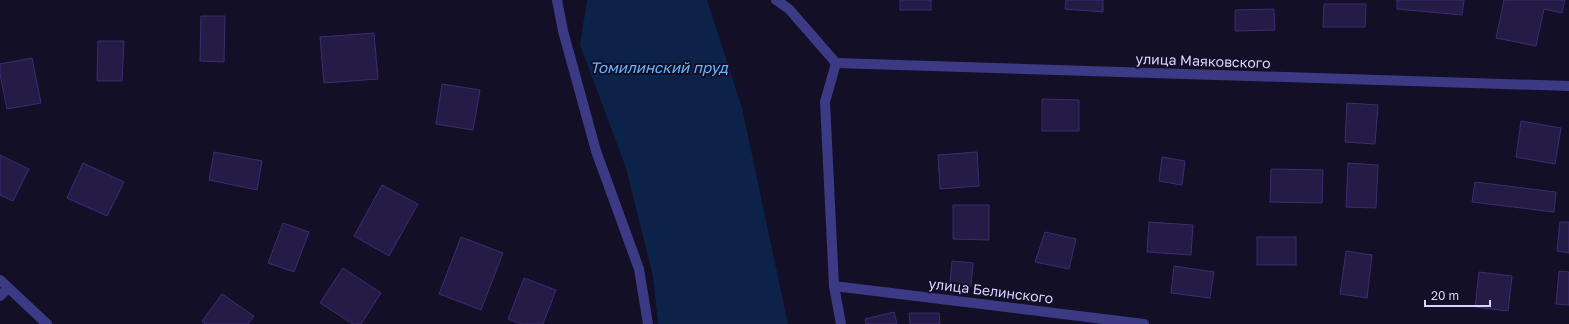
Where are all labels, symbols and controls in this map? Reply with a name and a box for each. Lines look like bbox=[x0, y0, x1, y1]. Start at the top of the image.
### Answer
street label: улица Маяковского bbox=[1135, 50, 1271, 71]
water label: Томилинский пруд bbox=[590, 58, 729, 77]
street label: улица Белинского bbox=[928, 274, 1054, 307]
scale bar bbox=[1425, 282, 1490, 308]
text: 20 m bbox=[1431, 288, 1459, 303]

